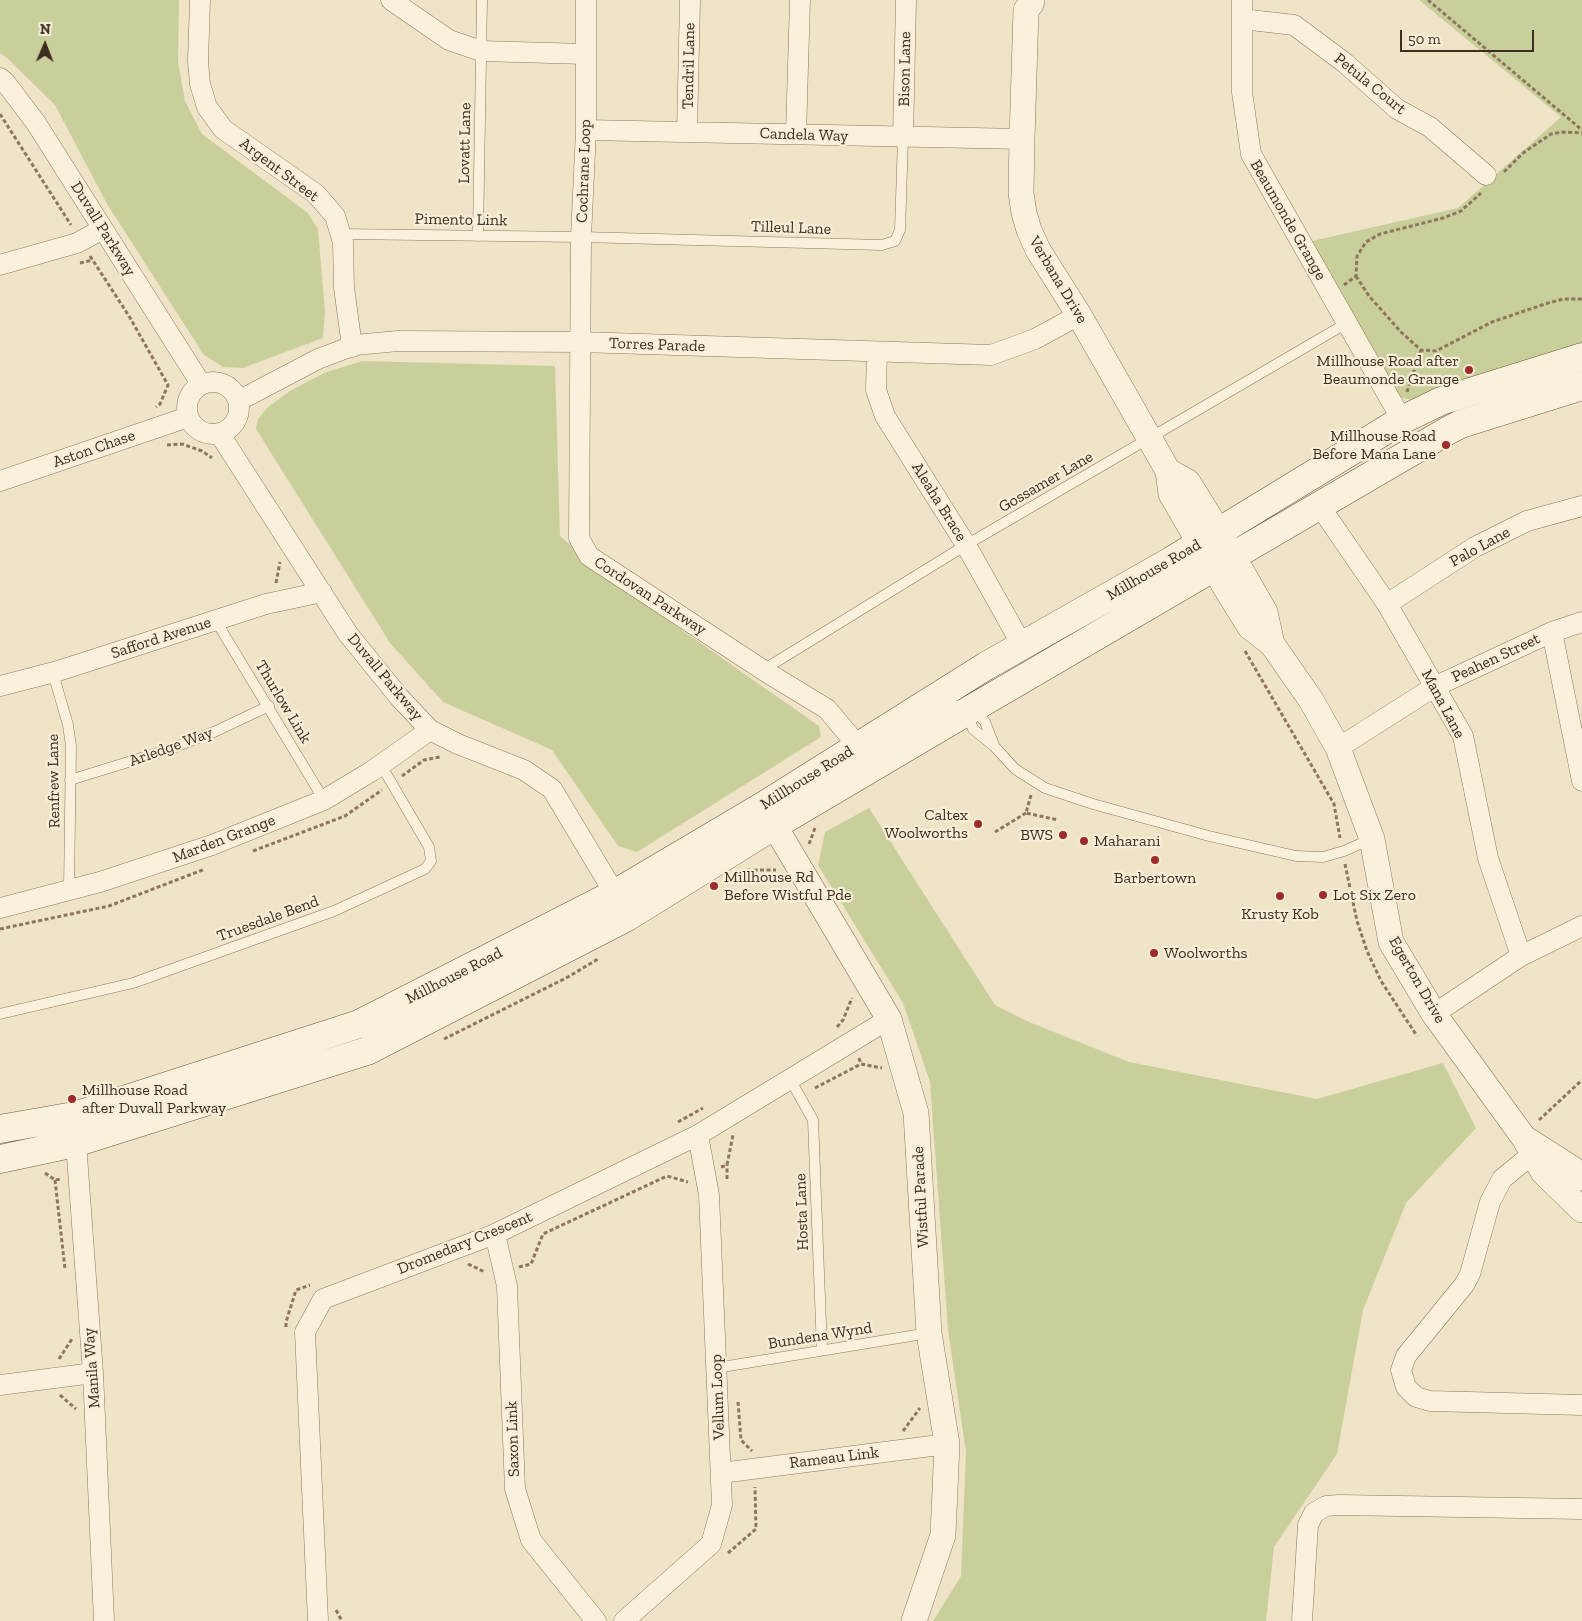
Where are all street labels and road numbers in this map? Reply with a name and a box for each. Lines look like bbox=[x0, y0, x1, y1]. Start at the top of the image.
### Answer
street label: Tendril Lane bbox=[679, 23, 699, 109]
street label: Bison Lane bbox=[895, 31, 915, 107]
street label: Petula Court bbox=[1330, 49, 1410, 119]
street label: Lovatt Lane bbox=[455, 102, 475, 184]
street label: Cochrane Loop bbox=[573, 119, 595, 223]
street label: Candela Way bbox=[759, 124, 849, 146]
street label: Argent Street bbox=[236, 134, 322, 206]
street label: Beaumonde Grange bbox=[1246, 156, 1330, 284]
street label: Duvall Parkway bbox=[66, 178, 140, 280]
street label: Pimento Link bbox=[415, 210, 507, 230]
street label: Tilleul Lane bbox=[750, 217, 832, 239]
street label: Verbana Drive bbox=[1025, 233, 1091, 327]
street label: Torres Parade bbox=[609, 334, 705, 356]
street label: Aston Chase bbox=[50, 426, 138, 472]
street label: Gossamer Lane bbox=[995, 447, 1097, 517]
street label: Aleaha Brace bbox=[907, 459, 971, 545]
street label: Palo Lane bbox=[1446, 523, 1514, 571]
street label: Millhouse Road bbox=[1103, 535, 1205, 605]
street label: Cordovan Parkway bbox=[590, 552, 710, 640]
street label: Safford Avenue bbox=[109, 613, 213, 663]
street label: Peahen Street bbox=[1449, 629, 1543, 687]
street label: Duvall Parkway bbox=[343, 630, 427, 724]
street label: Thurlow Link bbox=[251, 657, 315, 747]
street label: Mana Lane bbox=[1417, 666, 1469, 742]
street label: Arledge Way bbox=[127, 723, 215, 771]
street label: Renfrew Lane bbox=[44, 734, 64, 828]
street label: Millhouse Road bbox=[757, 742, 857, 814]
street label: Marden Grange bbox=[170, 811, 278, 867]
street label: Truesdale Bend bbox=[214, 892, 322, 946]
street label: Egerton Drive bbox=[1384, 933, 1450, 1027]
street label: Millhouse Road bbox=[403, 943, 505, 1009]
street label: Wistful Parade bbox=[909, 1146, 933, 1248]
street label: Hosta Lane bbox=[791, 1173, 813, 1251]
street label: Dromedary Crescent bbox=[395, 1207, 535, 1279]
street label: Bundena Wynd bbox=[767, 1318, 873, 1354]
street label: Manila Way bbox=[80, 1327, 104, 1409]
street label: Vellum Loop bbox=[707, 1354, 729, 1440]
street label: Saxon Link bbox=[502, 1401, 524, 1477]
street label: Rameau Link bbox=[788, 1443, 880, 1473]

